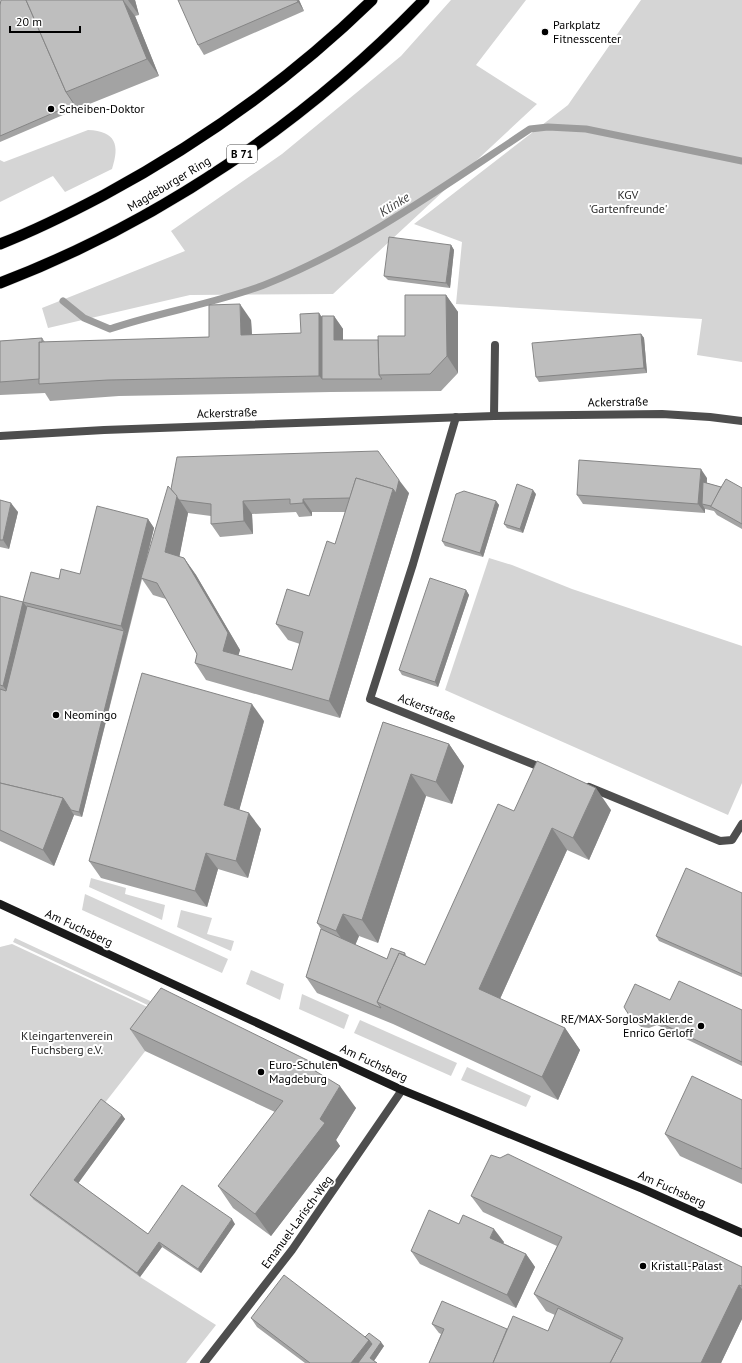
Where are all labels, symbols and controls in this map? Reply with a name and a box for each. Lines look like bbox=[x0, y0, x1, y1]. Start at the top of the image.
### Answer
scale bar bbox=[10, 8, 80, 34]
text: 20 m bbox=[16, 14, 42, 29]
place label: Parkplatz Fitnesscenter bbox=[553, 17, 621, 46]
marker: Parkplatz Fitnesscenter bbox=[540, 27, 550, 37]
place label: Scheiben-Doktor bbox=[59, 101, 145, 116]
marker: Scheiben-Doktor bbox=[46, 104, 56, 114]
road number: B 71 bbox=[227, 145, 257, 163]
street label: Magdeburger Ring bbox=[124, 153, 213, 214]
park label: KGV 'Gartenfreunde' bbox=[589, 187, 668, 216]
water label: Klinke bbox=[376, 189, 413, 220]
street label: Ackerstraße bbox=[588, 393, 648, 410]
street label: Ackerstraße bbox=[197, 404, 257, 421]
street label: Ackerstraße bbox=[396, 690, 458, 725]
place label: Neomingo bbox=[64, 707, 117, 722]
marker: Neomingo bbox=[51, 710, 61, 720]
street label: Am Fuchsberg bbox=[43, 905, 115, 950]
place label: RE/MAX-SorglosMakler.de Enrico Gerloff bbox=[561, 1011, 694, 1040]
marker: RE/MAX-SorglosMakler.de Enrico Gerloff bbox=[696, 1021, 706, 1031]
park label: Kleingartenverein Fuchsberg e.V. bbox=[21, 1028, 113, 1057]
street label: Am Fuchsberg bbox=[338, 1040, 410, 1085]
place label: Euro-Schulen Magdeburg bbox=[269, 1057, 338, 1086]
marker: Euro-Schulen Magdeburg bbox=[256, 1067, 266, 1077]
street label: Am Fuchsberg bbox=[636, 1167, 708, 1210]
street label: Emanuel-Larisch-Weg bbox=[258, 1172, 335, 1271]
place label: Kristall-Palast bbox=[651, 1258, 723, 1273]
marker: Kristall-Palast bbox=[638, 1261, 648, 1271]

